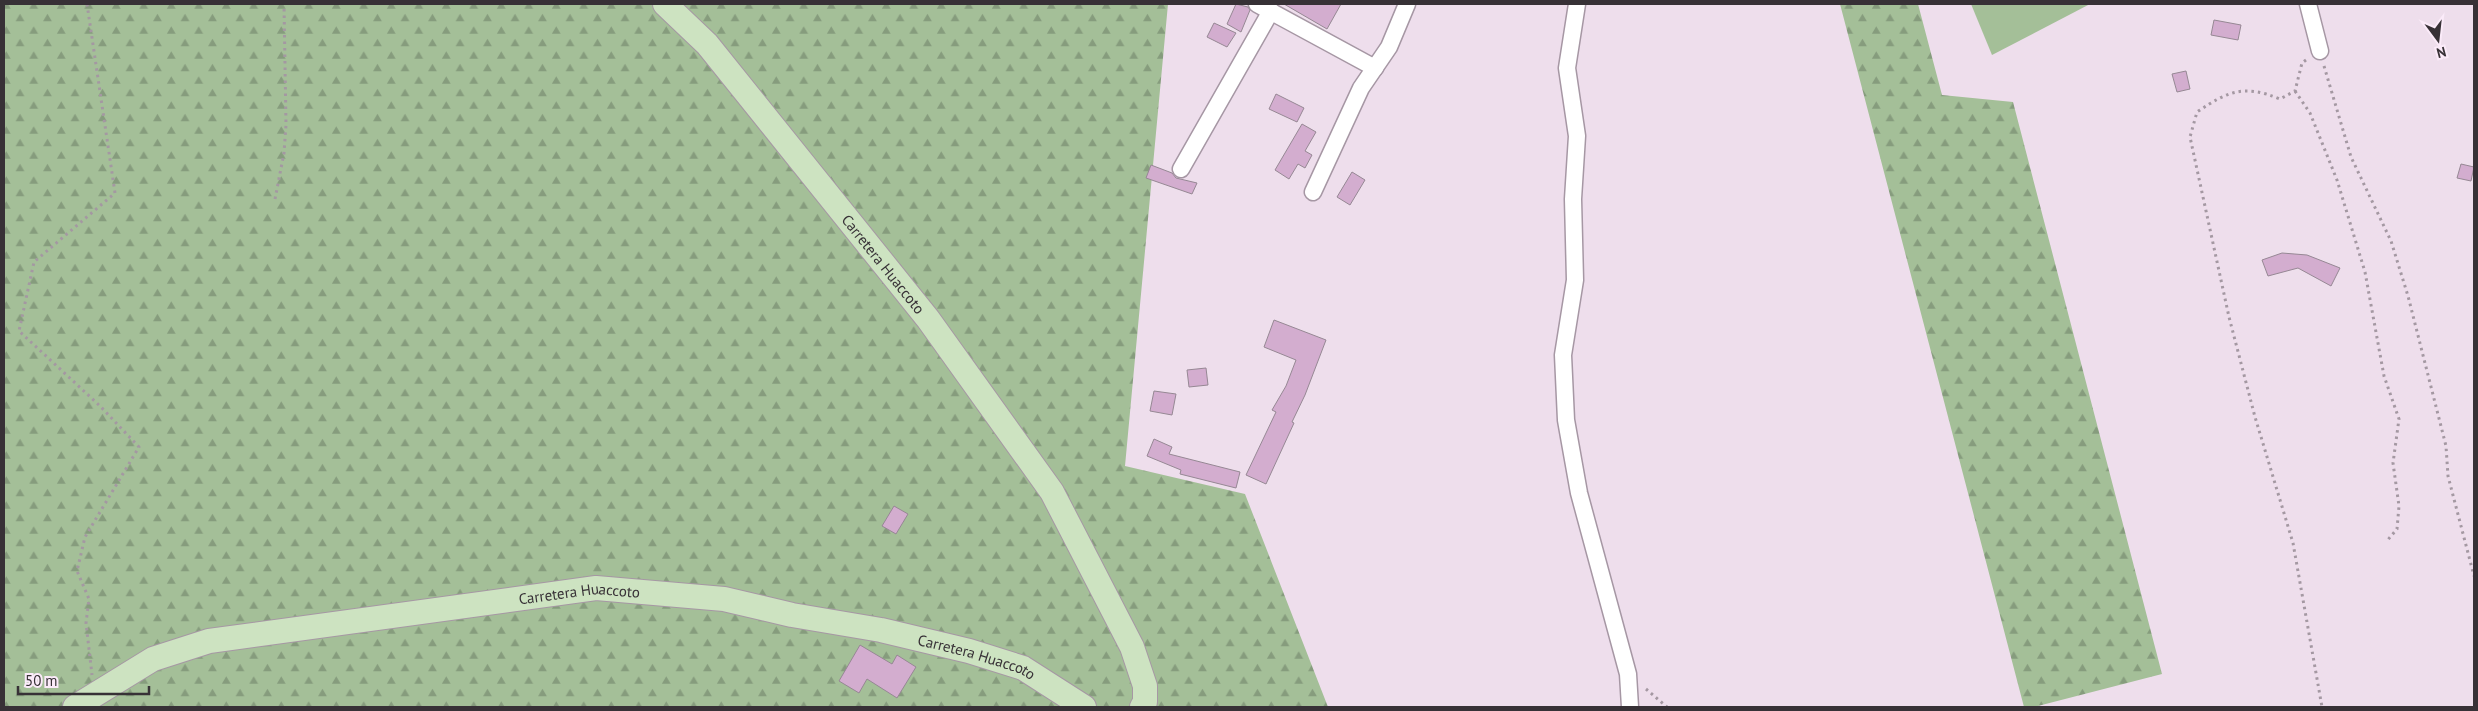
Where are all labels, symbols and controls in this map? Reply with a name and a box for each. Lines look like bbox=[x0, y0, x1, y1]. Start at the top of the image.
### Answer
north arrow bbox=[2413, 15, 2463, 65]
text: N bbox=[2435, 43, 2448, 62]
street label: Carretera Huaccoto bbox=[838, 210, 929, 317]
street label: Carretera Huaccoto bbox=[517, 578, 641, 608]
street label: Carretera Huaccoto bbox=[916, 630, 1039, 683]
scale bar bbox=[18, 664, 149, 696]
text: 50 m bbox=[25, 671, 58, 690]

